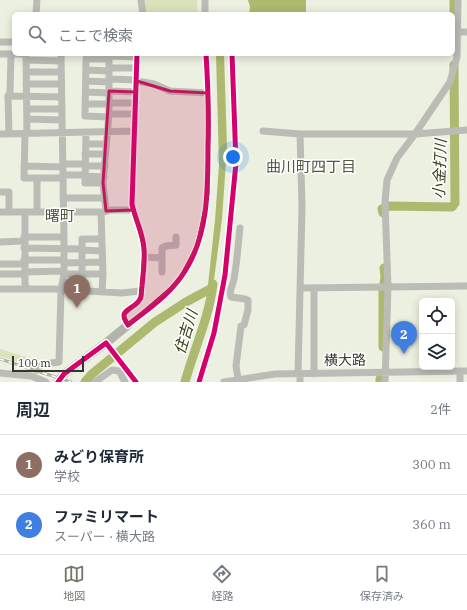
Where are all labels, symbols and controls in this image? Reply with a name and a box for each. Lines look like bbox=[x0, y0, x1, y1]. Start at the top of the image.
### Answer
search box bbox=[12, 12, 455, 56]
icon: search bbox=[26, 23, 48, 45]
text: ここで検索 bbox=[58, 26, 133, 45]
water label: 小金打川 bbox=[429, 137, 450, 199]
your location bbox=[223, 147, 243, 167]
district label: 曲川町四丁目 bbox=[266, 157, 356, 176]
district label: 曙町 bbox=[45, 206, 75, 225]
pin: 1 bbox=[64, 275, 90, 308]
map controls bbox=[419, 298, 455, 370]
button: locate bbox=[419, 298, 455, 334]
water label: 住吉川 bbox=[170, 306, 202, 356]
pin: 2 bbox=[391, 321, 417, 354]
button: layers bbox=[419, 334, 455, 370]
street label: 横大路 bbox=[324, 351, 366, 369]
scale bar bbox=[12, 354, 84, 373]
text: 100 m bbox=[18, 356, 51, 370]
text: 周辺 bbox=[16, 399, 50, 421]
text: 2件 bbox=[430, 401, 451, 418]
text: みどり保育所 bbox=[54, 447, 144, 466]
text: 1 bbox=[25, 456, 33, 473]
text: 300 m bbox=[412, 456, 451, 473]
text: 学校 bbox=[54, 468, 80, 485]
text: ファミリマート bbox=[54, 507, 159, 526]
text: 2 bbox=[25, 516, 33, 533]
text: 360 m bbox=[412, 516, 451, 533]
text: スーパー · 横大路 bbox=[54, 528, 155, 545]
tab: 地図 bbox=[63, 563, 85, 603]
tab: 経路 bbox=[211, 563, 233, 603]
tab: 保存済み bbox=[360, 563, 404, 603]

